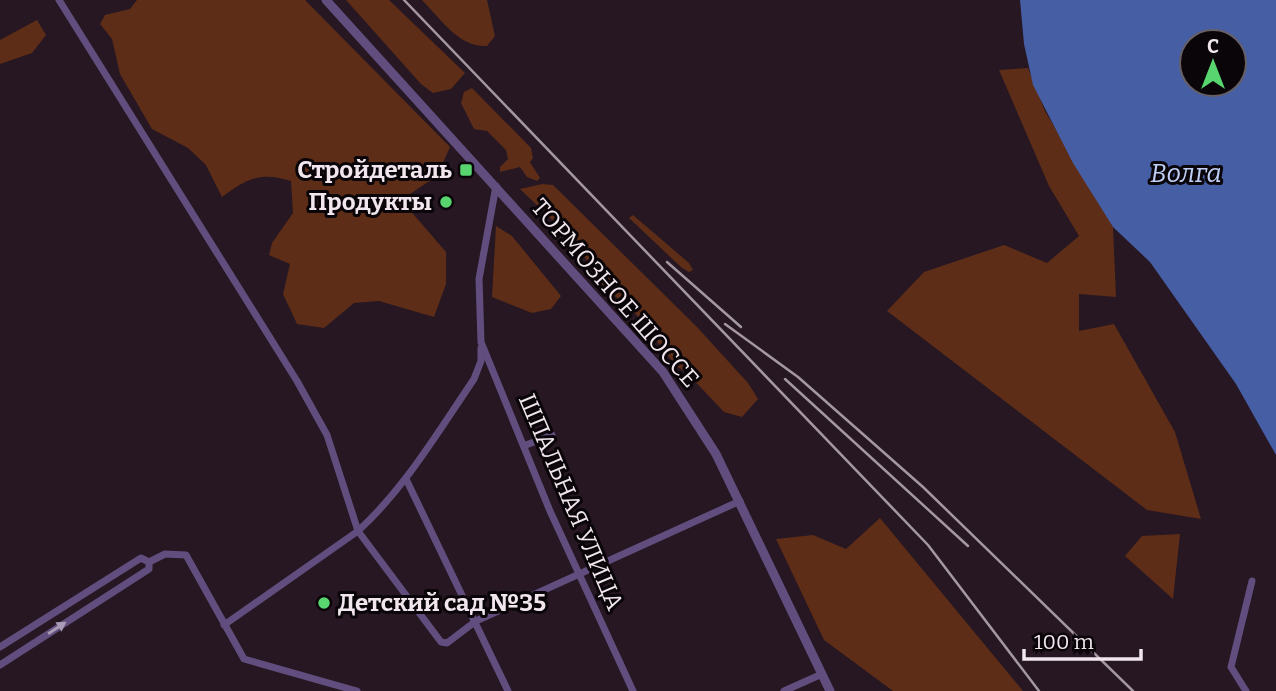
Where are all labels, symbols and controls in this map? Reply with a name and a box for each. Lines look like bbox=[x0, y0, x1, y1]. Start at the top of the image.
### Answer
north arrow bbox=[1178, 28, 1248, 98]
text: С bbox=[1207, 35, 1219, 58]
place label: Стройдеталь bbox=[297, 156, 452, 184]
water label: Волга bbox=[1150, 158, 1222, 189]
marker: Стройдеталь bbox=[458, 162, 474, 178]
place label: Продукты bbox=[309, 188, 432, 216]
street label: ТОРМОЗНОЕ ШОССЕ bbox=[525, 193, 705, 393]
marker: Продукты bbox=[438, 194, 454, 210]
street label: ШПАЛЬНАЯ УЛИЦА bbox=[513, 390, 629, 614]
place label: Детский сад №35 bbox=[338, 589, 546, 617]
marker: Детский сад №35 bbox=[316, 595, 332, 611]
scale bar bbox=[1024, 618, 1141, 662]
one-way arrow bbox=[48, 621, 67, 634]
text: 100 m bbox=[1034, 629, 1094, 655]

